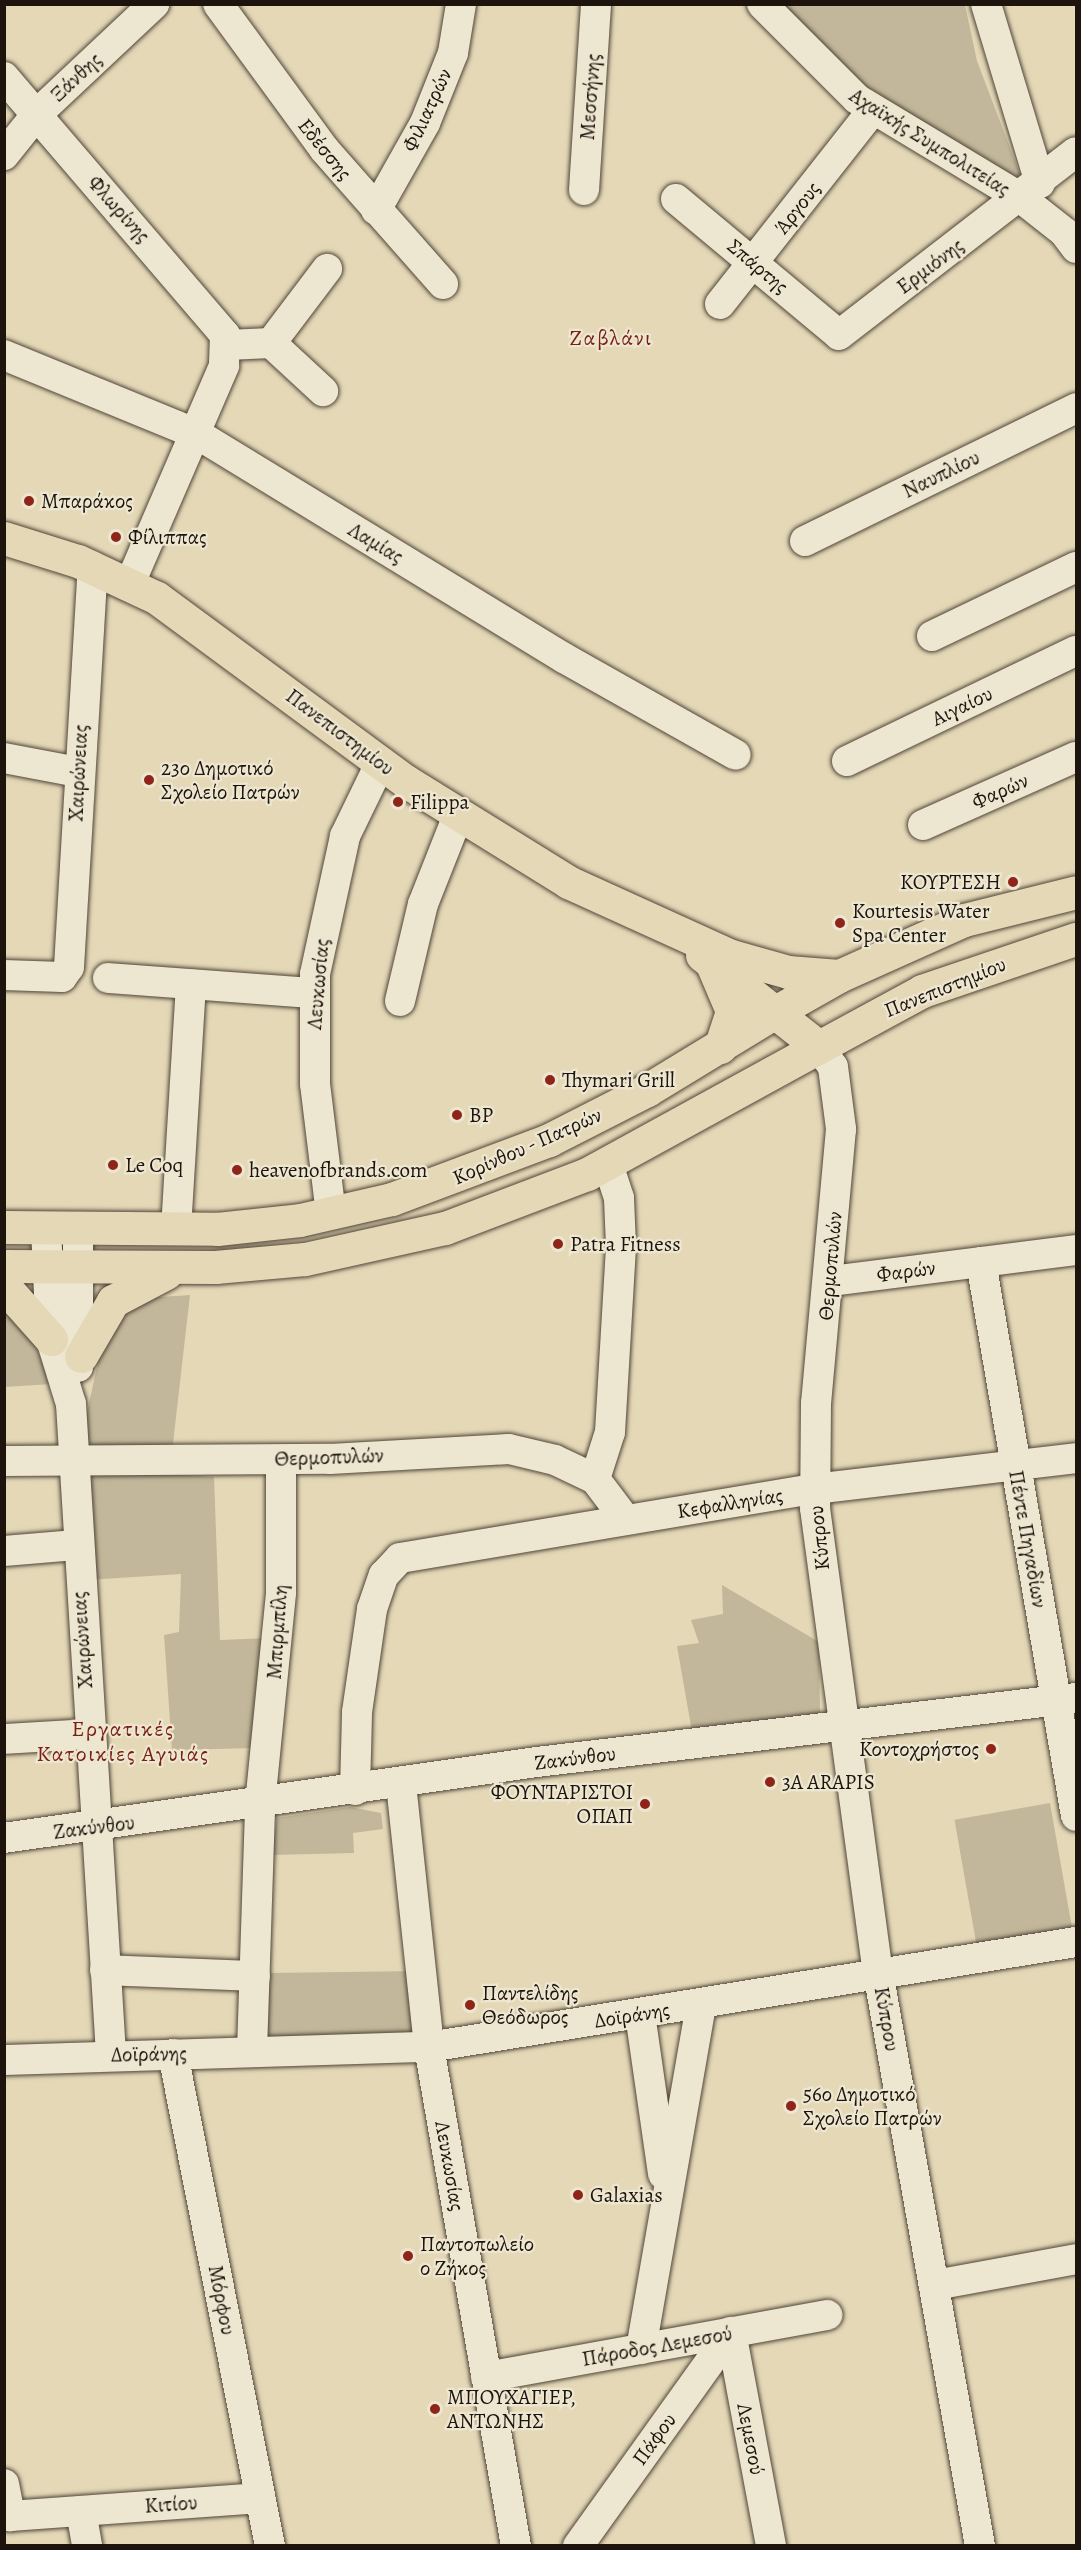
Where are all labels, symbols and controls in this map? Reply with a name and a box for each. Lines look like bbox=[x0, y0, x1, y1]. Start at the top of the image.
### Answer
street label: Ξάνθης bbox=[45, 47, 107, 107]
street label: Μεσσήνης bbox=[574, 53, 606, 141]
street label: Φιλιατρών bbox=[397, 64, 457, 156]
street label: Αχαϊκής Συμπολιτείας bbox=[845, 82, 1015, 202]
street label: Εδέσσης bbox=[293, 113, 357, 185]
street label: Φλωρίνης bbox=[82, 170, 156, 248]
street label: Άργους bbox=[769, 177, 825, 239]
street label: Σπάρτης bbox=[722, 233, 794, 299]
street label: Ερμιόνης bbox=[892, 233, 968, 299]
district label: Ζαβλάνι bbox=[570, 326, 652, 352]
street label: Ναυπλίου bbox=[898, 445, 984, 503]
place label: Μπαράκος bbox=[41, 488, 133, 514]
marker: Μπαράκος bbox=[22, 494, 36, 508]
street label: Λαμίας bbox=[344, 517, 408, 569]
place label: Φίλιππας bbox=[128, 524, 207, 550]
marker: Φίλιππας bbox=[109, 530, 123, 544]
street label: Αιγαίου bbox=[927, 681, 997, 731]
street label: Πανεπιστημίου bbox=[281, 683, 399, 781]
street label: Χαιρώνειας bbox=[63, 724, 93, 822]
place label: 23ο Δημοτικό Σχολείο Πατρών bbox=[161, 755, 299, 805]
street label: Φαρών bbox=[968, 767, 1032, 815]
marker: 23ο Δημοτικό Σχολείο Πατρών bbox=[142, 773, 156, 787]
place label: Filippa bbox=[410, 789, 469, 815]
marker: Filippa bbox=[391, 795, 405, 809]
place label: ΚΟΥΡΤΕΣΗ bbox=[900, 869, 1001, 895]
marker: ΚΟΥΡΤΕΣΗ bbox=[1006, 875, 1020, 889]
place label: Kourtesis Water Spa Center bbox=[852, 898, 990, 948]
marker: Kourtesis Water Spa Center bbox=[833, 916, 847, 930]
street label: Λευκωσίας bbox=[301, 937, 335, 1031]
street label: Πανεπιστημίου bbox=[880, 951, 1010, 1023]
place label: Thymari Grill bbox=[562, 1067, 675, 1093]
marker: Thymari Grill bbox=[543, 1073, 557, 1087]
street label: Κορίνθου - Πατρών bbox=[448, 1102, 606, 1190]
place label: BP bbox=[469, 1102, 493, 1128]
marker: BP bbox=[450, 1108, 464, 1122]
place label: Le Coq bbox=[125, 1152, 183, 1178]
place label: heavenofbrands.com bbox=[249, 1157, 427, 1183]
marker: Le Coq bbox=[106, 1158, 120, 1172]
marker: heavenofbrands.com bbox=[230, 1163, 244, 1177]
street label: Θερμοπυλών bbox=[813, 1211, 847, 1321]
place label: Patra Fitness bbox=[570, 1231, 681, 1257]
marker: Patra Fitness bbox=[551, 1237, 565, 1251]
street label: Φαρών bbox=[875, 1255, 937, 1287]
street label: Θερμοπυλών bbox=[274, 1443, 384, 1471]
street label: Πέντε Πηγαδίων bbox=[1003, 1468, 1053, 1610]
street label: Κεφαλληνίας bbox=[675, 1482, 785, 1524]
street label: Κύπρου bbox=[803, 1504, 835, 1572]
street label: Μπιρμπίλη bbox=[261, 1584, 293, 1680]
street label: Χαιρώνειας bbox=[66, 1591, 98, 1689]
district label: Εργατικές Κατοικίες Αγυιάς bbox=[36, 1716, 210, 1768]
place label: Κοντοχρήστος bbox=[859, 1736, 979, 1762]
street label: Ζακύνθου bbox=[533, 1740, 617, 1776]
marker: Κοντοχρήστος bbox=[984, 1742, 998, 1756]
place label: 3A ARAPIS bbox=[782, 1769, 875, 1795]
marker: 3A ARAPIS bbox=[763, 1775, 777, 1789]
place label: ΦΟΥΝΤΑΡΙΣΤΟΙ ΟΠΑΠ bbox=[491, 1779, 633, 1829]
marker: ΦΟΥΝΤΑΡΙΣΤΟΙ ΟΠΑΠ bbox=[638, 1797, 652, 1811]
street label: Ζακύνθου bbox=[52, 1809, 136, 1845]
place label: Παντελίδης Θεόδωρος bbox=[482, 1980, 578, 2030]
street label: Κύπρου bbox=[869, 1985, 905, 2053]
street label: Δοϊράνης bbox=[593, 1997, 671, 2033]
marker: Παντελίδης Θεόδωρος bbox=[463, 1998, 477, 2012]
street label: Δοϊράνης bbox=[111, 2041, 187, 2067]
place label: 56ο Δημοτικό Σχολείο Πατρών bbox=[803, 2081, 941, 2131]
marker: 56ο Δημοτικό Σχολείο Πατρών bbox=[784, 2099, 798, 2113]
street label: Λευκωσίας bbox=[430, 2119, 470, 2213]
place label: Galaxias bbox=[590, 2182, 663, 2208]
marker: Galaxias bbox=[571, 2188, 585, 2202]
place label: Παντοπωλείο ο Ζήκος bbox=[420, 2231, 534, 2281]
marker: Παντοπωλείο ο Ζήκος bbox=[401, 2249, 415, 2263]
street label: Μόρφου bbox=[203, 2263, 241, 2337]
street label: Πάροδος Λεμεσού bbox=[580, 2320, 734, 2372]
place label: ΜΠΟΥΧΑΓΙΕΡ, ΑΝΤΩΝΗΣ bbox=[447, 2384, 576, 2434]
street label: Λεμεσού bbox=[732, 2401, 770, 2477]
marker: ΜΠΟΥΧΑΓΙΕΡ, ΑΝΤΩΝΗΣ bbox=[428, 2402, 442, 2416]
street label: Πάφου bbox=[627, 2408, 681, 2470]
street label: Κιτίου bbox=[144, 2490, 198, 2518]

